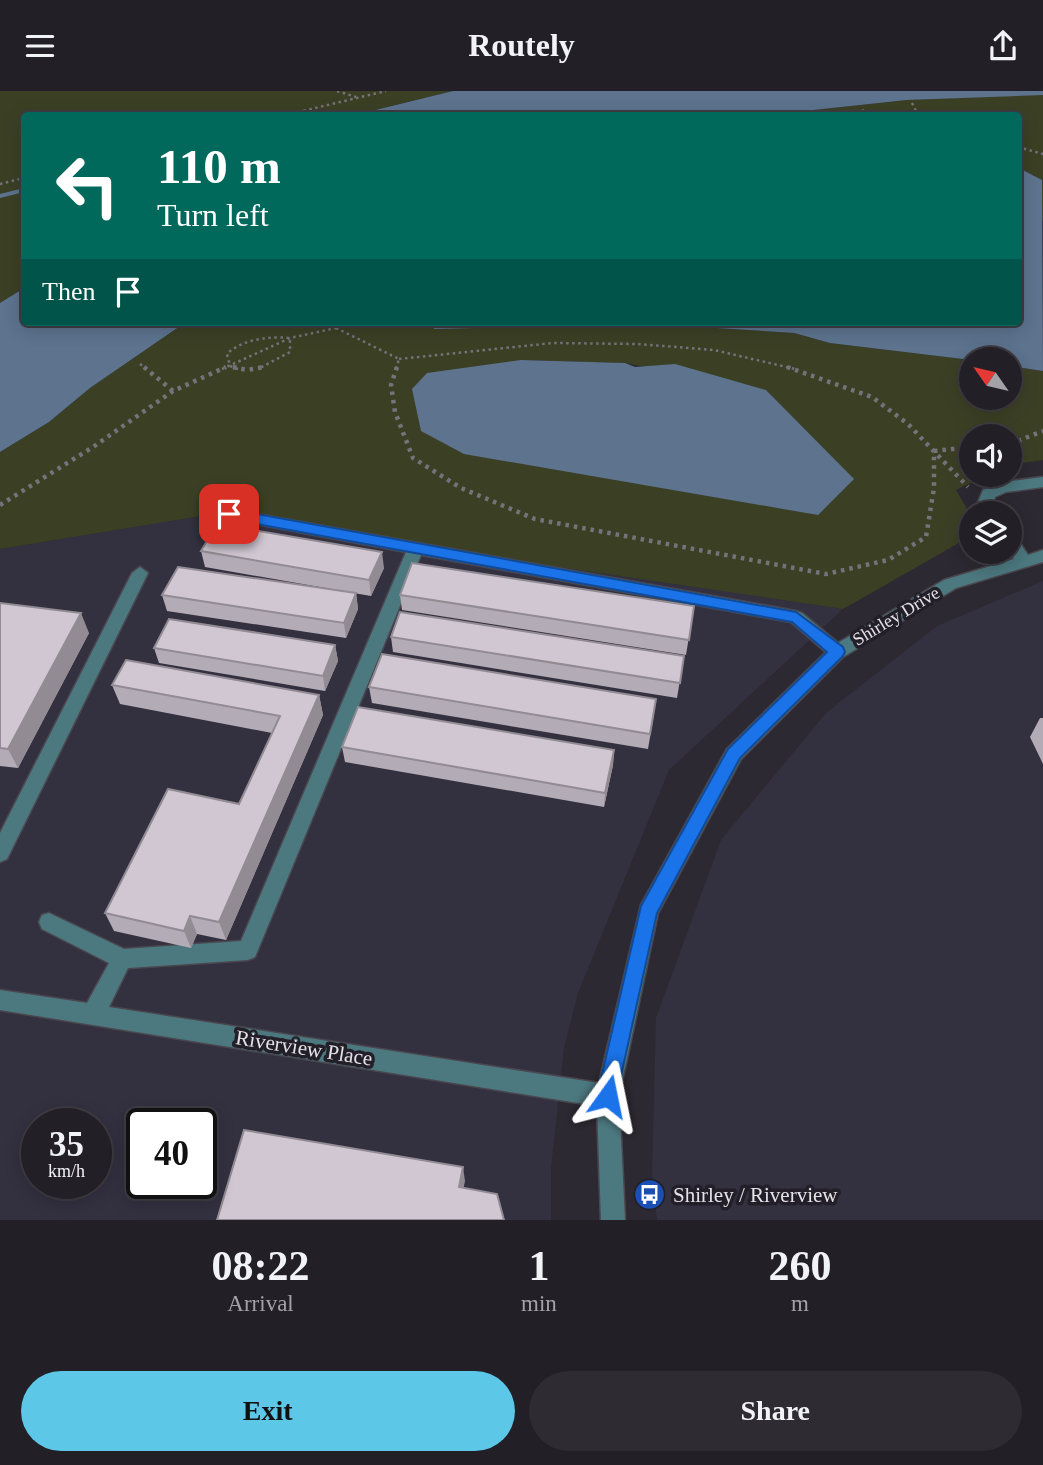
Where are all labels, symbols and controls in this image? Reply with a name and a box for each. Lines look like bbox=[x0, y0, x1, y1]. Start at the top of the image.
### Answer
icon: menu bbox=[21, 27, 59, 65]
text: Routely bbox=[468, 27, 575, 63]
icon: share bbox=[984, 27, 1022, 65]
text: 110 m bbox=[157, 139, 281, 194]
icon: left bbox=[42, 140, 133, 231]
text: Turn left bbox=[157, 197, 269, 233]
icon: arrive bbox=[109, 273, 147, 311]
text: Then bbox=[42, 277, 95, 306]
north arrow bbox=[959, 347, 1022, 409]
map controls bbox=[959, 347, 1022, 564]
button: sound bbox=[959, 424, 1022, 487]
pin bbox=[199, 484, 259, 544]
icon: arrive bbox=[210, 495, 248, 533]
button: layers bbox=[959, 501, 1022, 564]
street label: Shirley Drive bbox=[849, 582, 943, 650]
street label: Riverview Place bbox=[234, 1025, 374, 1071]
position arrow bbox=[571, 1059, 645, 1133]
speed limit sign: 40 bbox=[126, 1108, 217, 1199]
text: 35 bbox=[49, 1125, 84, 1164]
text: km/h bbox=[48, 1161, 85, 1181]
bus stop icon: Shirley / Riverview bbox=[633, 1178, 667, 1212]
place label: Shirley / Riverview bbox=[673, 1183, 838, 1207]
text: 08:22 bbox=[212, 1243, 310, 1289]
text: 1 bbox=[528, 1243, 549, 1289]
text: 260 bbox=[768, 1243, 831, 1289]
text: Arrival bbox=[227, 1291, 294, 1316]
text: min bbox=[521, 1291, 557, 1316]
text: m bbox=[791, 1291, 809, 1316]
button: Exit bbox=[21, 1371, 515, 1451]
button: Share bbox=[529, 1371, 1022, 1451]

